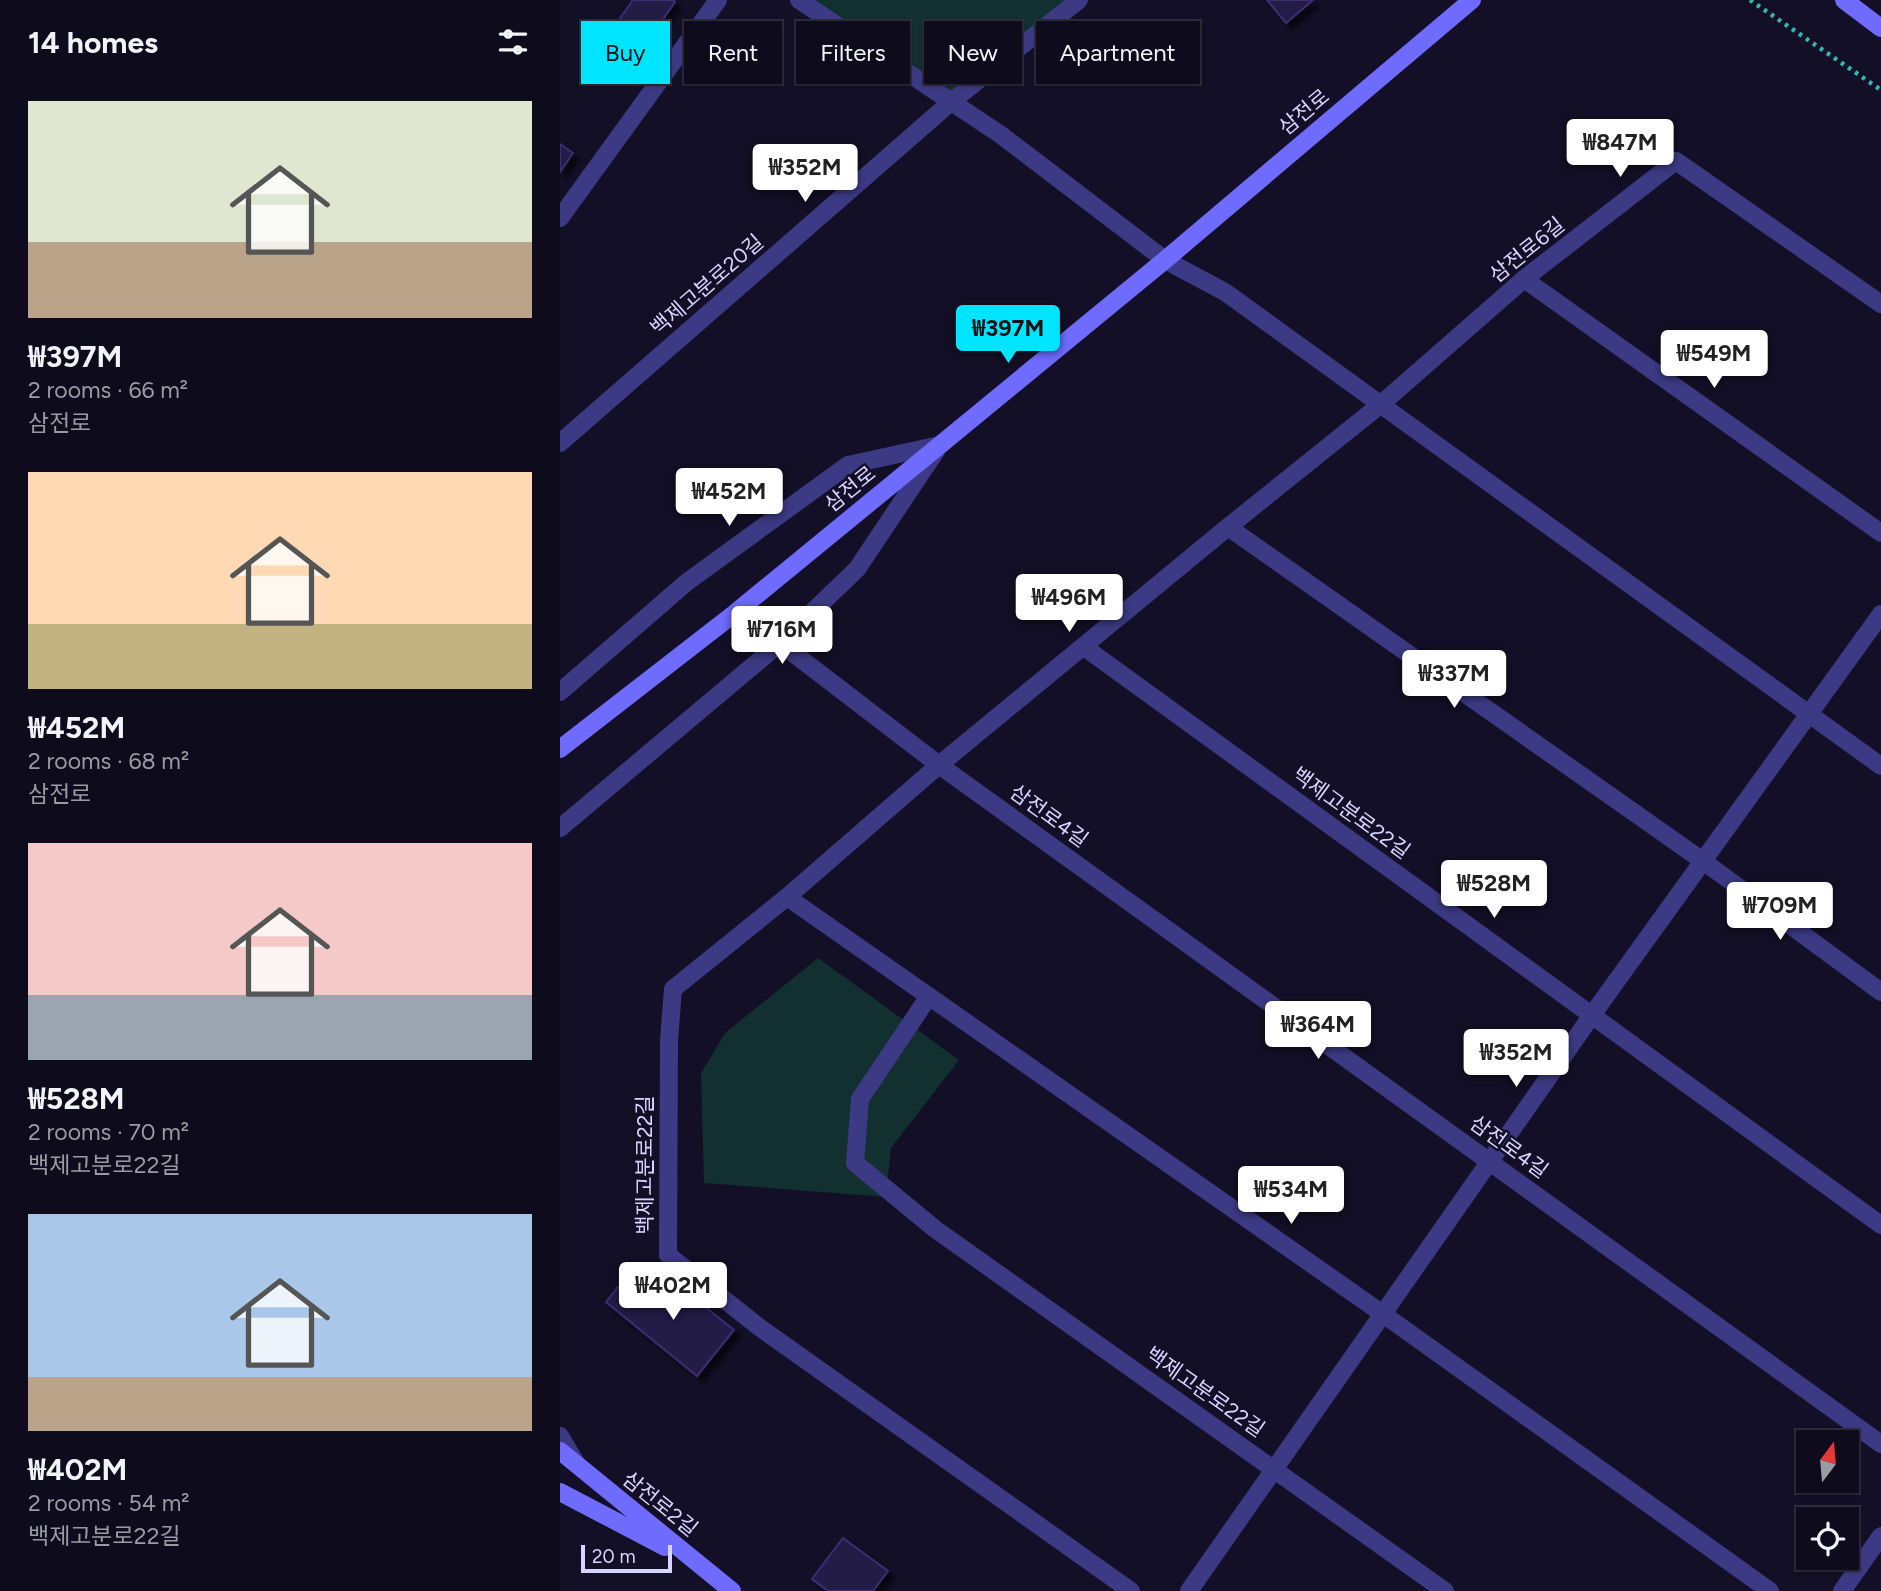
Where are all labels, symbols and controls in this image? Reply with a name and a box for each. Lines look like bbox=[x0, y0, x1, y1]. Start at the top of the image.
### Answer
chip: Buy bbox=[581, 21, 670, 84]
chip: Rent bbox=[684, 21, 782, 84]
chip: Filters bbox=[796, 21, 910, 84]
chip: New bbox=[924, 21, 1022, 84]
chip: Apartment bbox=[1036, 21, 1200, 84]
icon: filters bbox=[494, 23, 532, 61]
text: 14 homes bbox=[28, 24, 158, 61]
street label: 삼전로 bbox=[1273, 83, 1334, 140]
pin: ₩847M bbox=[1571, 120, 1669, 179]
text: ₩847M bbox=[1583, 128, 1657, 156]
pin: ₩352M bbox=[756, 144, 854, 204]
icon: home bbox=[217, 147, 343, 273]
text: ₩352M bbox=[769, 153, 841, 181]
street label: 삼전로6길 bbox=[1484, 212, 1569, 287]
street label: 백제고분로20길 bbox=[645, 229, 768, 340]
pin: ₩397M bbox=[959, 306, 1057, 365]
text: ₩397M bbox=[972, 314, 1044, 342]
pin: ₩549M bbox=[1665, 330, 1763, 390]
text: ₩397M bbox=[28, 338, 122, 375]
text: ₩549M bbox=[1677, 339, 1751, 367]
text: 2 rooms · 66 m² bbox=[28, 376, 188, 404]
text: 삼전로 bbox=[28, 409, 91, 437]
street label: 삼전로 bbox=[819, 461, 880, 517]
pin: ₩452M bbox=[680, 468, 778, 528]
text: ₩452M bbox=[692, 477, 766, 505]
icon: home bbox=[217, 518, 343, 644]
pin: ₩496M bbox=[1020, 574, 1118, 634]
text: ₩496M bbox=[1032, 583, 1106, 611]
pin: ₩716M bbox=[733, 606, 831, 666]
text: ₩716M bbox=[747, 615, 817, 643]
pin: ₩337M bbox=[1405, 650, 1503, 710]
text: ₩337M bbox=[1418, 659, 1490, 687]
text: ₩452M bbox=[28, 709, 125, 746]
text: 2 rooms · 68 m² bbox=[28, 747, 189, 775]
street label: 백제고분로22길 bbox=[1288, 762, 1415, 864]
street label: 삼전로4길 bbox=[1005, 779, 1093, 852]
text: 삼전로 bbox=[28, 780, 91, 808]
pin: ₩528M bbox=[1445, 860, 1543, 920]
text: ₩528M bbox=[1457, 869, 1531, 897]
pin: ₩709M bbox=[1731, 883, 1829, 942]
icon: home bbox=[217, 889, 343, 1015]
text: ₩709M bbox=[1743, 891, 1817, 919]
pin: ₩364M bbox=[1269, 1002, 1367, 1061]
text: ₩364M bbox=[1281, 1010, 1355, 1038]
pin: ₩352M bbox=[1467, 1030, 1565, 1089]
text: ₩352M bbox=[1480, 1038, 1552, 1066]
text: ₩528M bbox=[28, 1080, 125, 1117]
street label: 백제고분로22길 bbox=[632, 1095, 657, 1235]
street label: 삼전로4길 bbox=[1465, 1110, 1553, 1183]
text: 2 rooms · 70 m² bbox=[28, 1118, 189, 1146]
text: 백제고분로22길 bbox=[28, 1151, 181, 1179]
pin: ₩534M bbox=[1242, 1166, 1340, 1226]
text: ₩534M bbox=[1254, 1175, 1328, 1203]
icon: home bbox=[217, 1260, 343, 1386]
pin: ₩402M bbox=[624, 1262, 722, 1322]
text: ₩402M bbox=[635, 1271, 711, 1299]
street label: 백제고분로22길 bbox=[1141, 1341, 1270, 1442]
north arrow bbox=[1796, 1430, 1858, 1493]
map controls bbox=[1796, 1430, 1859, 1570]
text: ₩402M bbox=[28, 1451, 127, 1488]
street label: 삼전로2길 bbox=[618, 1466, 703, 1541]
text: 2 rooms · 54 m² bbox=[28, 1489, 190, 1517]
button: locate bbox=[1796, 1507, 1859, 1570]
text: 백제고분로22길 bbox=[28, 1522, 181, 1550]
scale bar bbox=[581, 1542, 672, 1574]
text: 20 m bbox=[592, 1545, 636, 1568]

